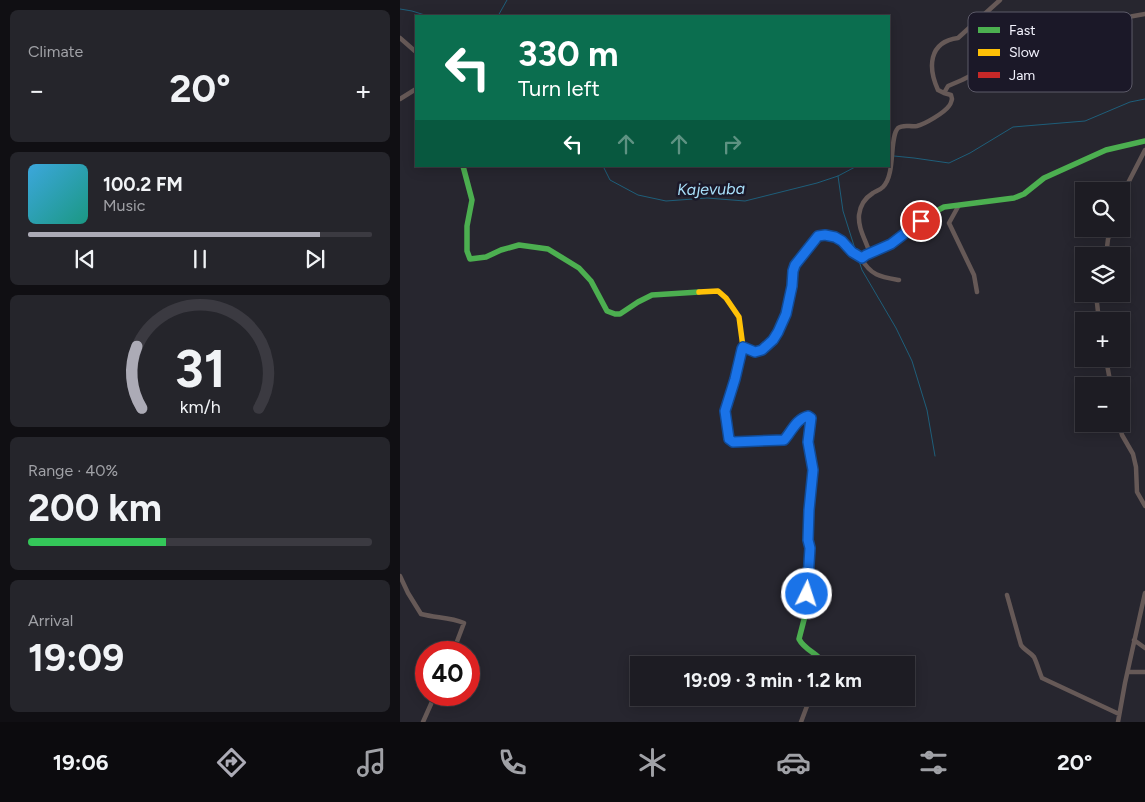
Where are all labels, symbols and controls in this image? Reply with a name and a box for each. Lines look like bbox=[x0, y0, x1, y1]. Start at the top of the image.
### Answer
legend bbox=[968, 12, 1132, 92]
text: Fast bbox=[1009, 22, 1035, 39]
text: 330 m bbox=[518, 33, 618, 75]
icon: left bbox=[435, 35, 500, 100]
text: Climate bbox=[28, 42, 83, 61]
text: Slow bbox=[1009, 44, 1040, 61]
text: 20° bbox=[170, 66, 231, 112]
text: Jam bbox=[1009, 67, 1035, 84]
text: − bbox=[28, 73, 45, 107]
text: + bbox=[355, 73, 372, 107]
text: Turn left bbox=[518, 75, 600, 102]
icon: left bbox=[559, 130, 587, 158]
icon: ahead bbox=[612, 130, 640, 158]
icon: ahead bbox=[665, 130, 693, 158]
icon: right bbox=[718, 130, 746, 158]
text: 100.2 FM bbox=[103, 173, 183, 196]
water label: Kajevuba bbox=[677, 179, 745, 199]
map controls bbox=[1075, 182, 1130, 432]
button: search bbox=[1075, 182, 1130, 237]
text: Music bbox=[103, 196, 145, 215]
pin bbox=[900, 200, 942, 242]
icon: arrive bbox=[907, 207, 935, 235]
icon: previous bbox=[71, 245, 99, 273]
icon: pause bbox=[186, 245, 214, 273]
icon: next bbox=[301, 245, 329, 273]
button: layers bbox=[1075, 247, 1130, 302]
button: + bbox=[1075, 312, 1130, 367]
text: 31 bbox=[175, 338, 225, 400]
button: − bbox=[1075, 377, 1130, 432]
text: km/h bbox=[180, 396, 220, 417]
text: Range · 40% bbox=[28, 461, 118, 480]
text: 200 km bbox=[28, 485, 162, 531]
position arrow bbox=[780, 567, 832, 619]
text: Arrival bbox=[28, 611, 73, 630]
text: 19:09 bbox=[28, 635, 124, 681]
speed limit sign: 40 bbox=[415, 641, 480, 706]
text: 19:09 · 3 min · 1.2 km bbox=[683, 669, 862, 692]
icon: directions bbox=[214, 745, 249, 780]
icon: music bbox=[354, 745, 389, 780]
icon: phone bbox=[495, 745, 530, 780]
icon: climate bbox=[635, 745, 670, 780]
icon: car bbox=[776, 745, 811, 780]
icon: filters bbox=[916, 745, 951, 780]
text: 19:06 bbox=[53, 749, 108, 776]
text: 20° bbox=[1057, 749, 1092, 776]

